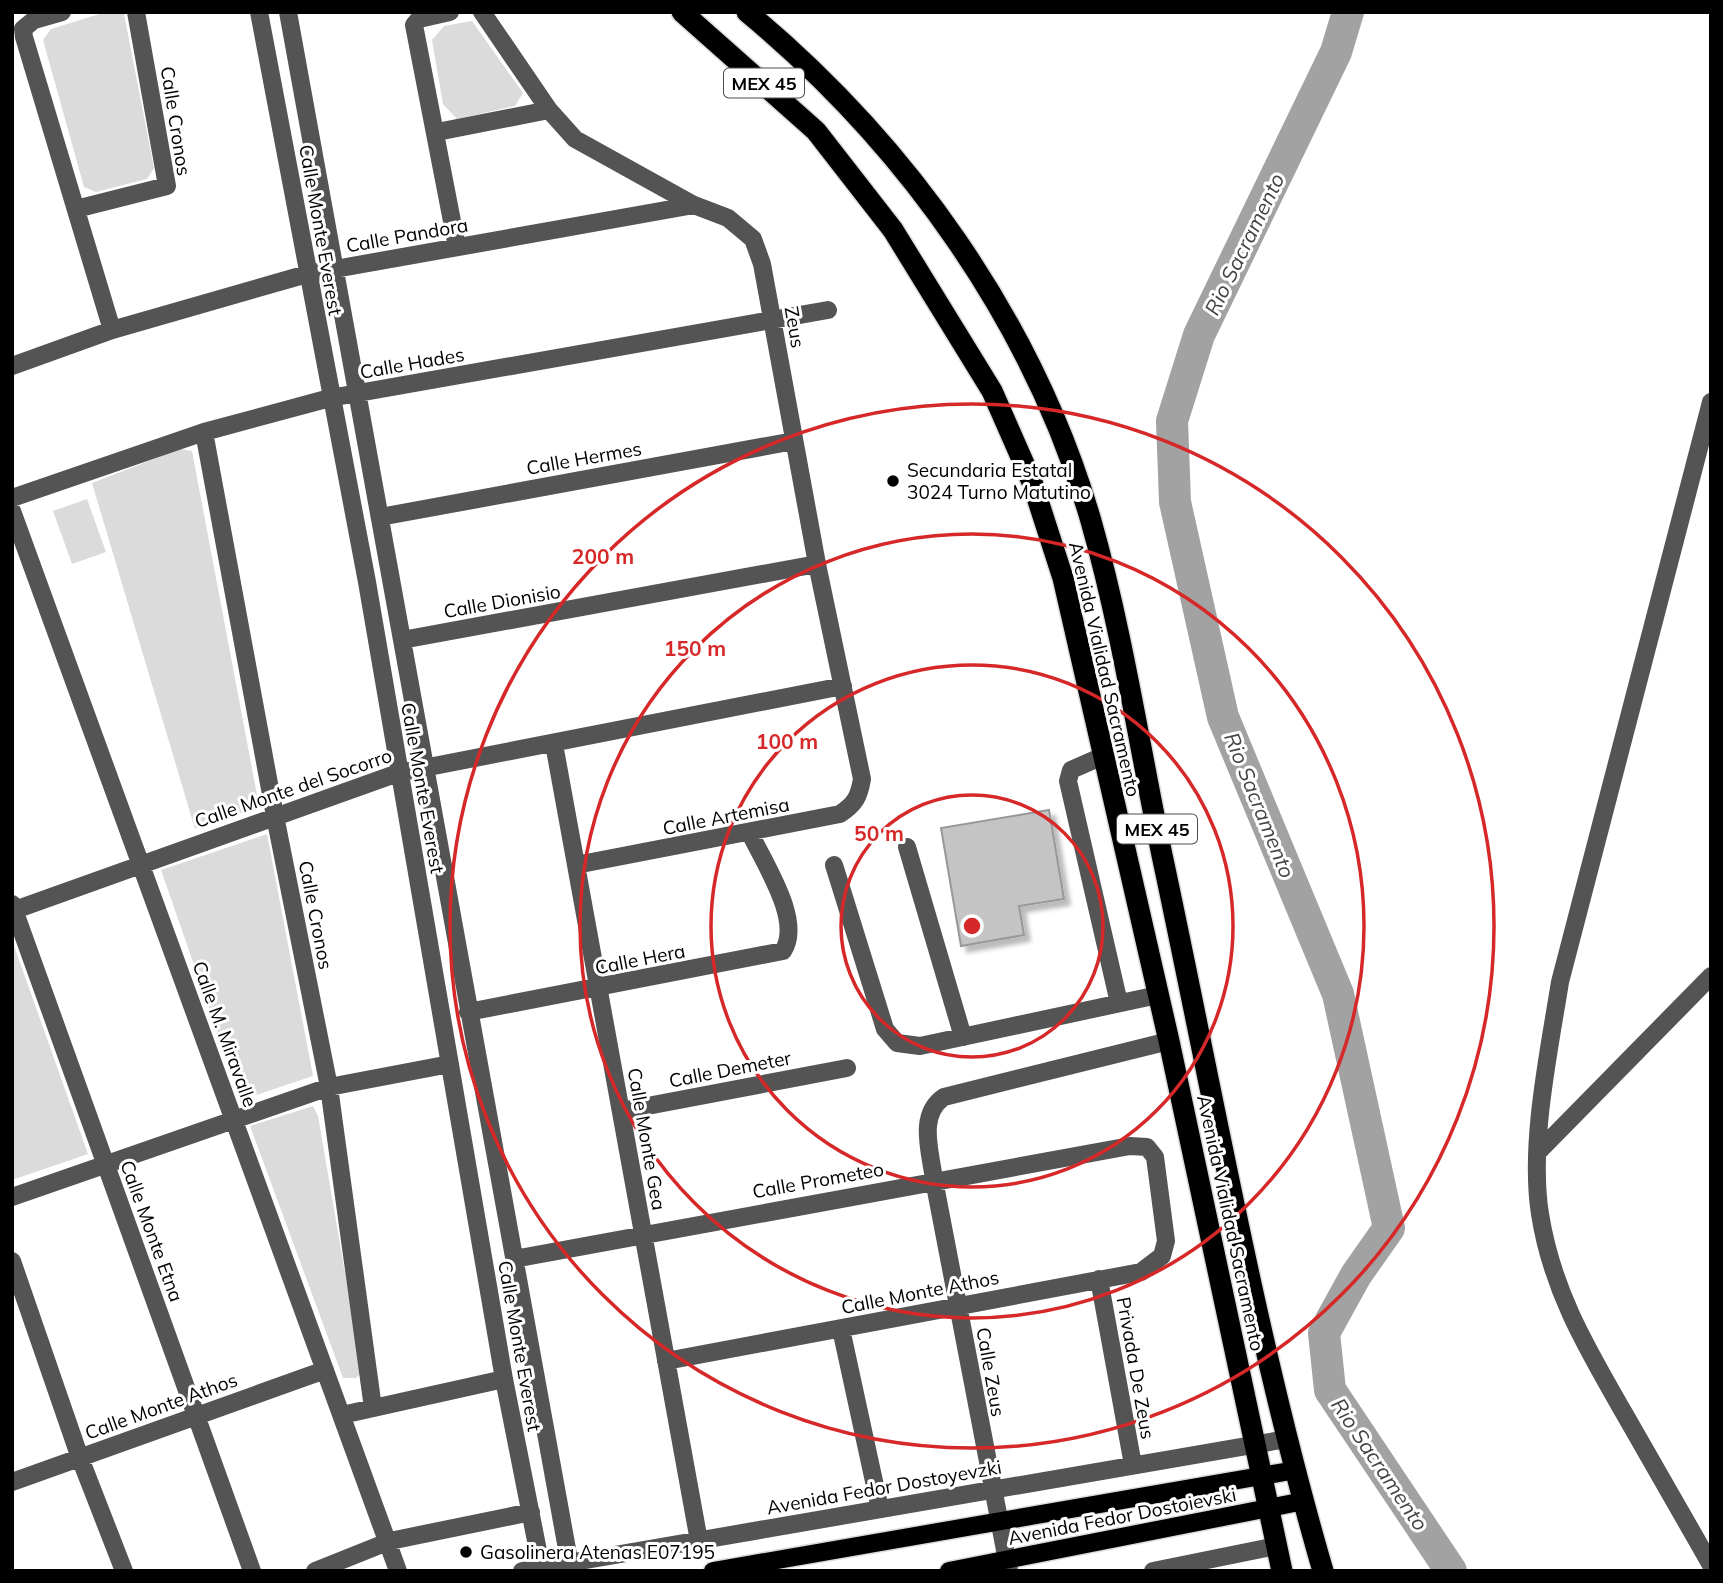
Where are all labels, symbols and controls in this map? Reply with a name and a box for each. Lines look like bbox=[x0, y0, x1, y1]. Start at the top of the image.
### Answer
street label: Calle Cronos bbox=[156, 65, 196, 177]
road number: MEX 45 bbox=[724, 68, 804, 98]
street label: Calle Monte Everest bbox=[294, 143, 348, 318]
water label: Rio Sacramento bbox=[1198, 169, 1290, 319]
street label: Calle Pandora bbox=[344, 212, 470, 258]
street label: Zeus bbox=[780, 304, 810, 350]
street label: Calle Hades bbox=[358, 342, 466, 384]
street label: Calle Hermes bbox=[524, 436, 644, 480]
place label: Secundaria Estatal 3024 Turno Matutino bbox=[907, 458, 1091, 504]
marker: Secundaria Estatal 3024 Turno Matutino bbox=[885, 473, 901, 489]
street label: Avenida Vialidad Sacramento bbox=[1064, 539, 1146, 799]
text: 200 m bbox=[572, 543, 634, 569]
street label: Calle Dionisio bbox=[442, 579, 562, 623]
text: 150 m bbox=[664, 635, 726, 661]
street label: Calle Monte Everest bbox=[396, 701, 450, 876]
text: 100 m bbox=[756, 728, 818, 754]
water label: Rio Sacramento bbox=[1219, 728, 1301, 882]
street label: Calle Monte del Socorro bbox=[191, 743, 395, 833]
street label: Calle Artemisa bbox=[661, 792, 791, 840]
road number: MEX 45 bbox=[1117, 814, 1197, 844]
text: 50 m bbox=[854, 820, 904, 846]
street label: Calle Cronos bbox=[294, 858, 338, 972]
centre of rings bbox=[960, 914, 984, 938]
street label: Calle Hera bbox=[593, 938, 687, 980]
street label: Calle M. Miravalle bbox=[187, 958, 263, 1110]
street label: Calle Demeter bbox=[667, 1045, 793, 1093]
street label: Calle Monte Gea bbox=[623, 1066, 671, 1212]
street label: Avenida Vialidad Sacramento bbox=[1192, 1093, 1270, 1353]
street label: Calle Monte Etna bbox=[115, 1157, 189, 1305]
street label: Calle Prometeo bbox=[750, 1157, 886, 1203]
street label: Calle Monte Everest bbox=[493, 1259, 547, 1434]
street label: Calle Monte Athos bbox=[839, 1265, 1001, 1319]
street label: Privada De Zeus bbox=[1112, 1295, 1160, 1441]
street label: Calle Zeus bbox=[971, 1326, 1011, 1418]
street label: Calle Monte Athos bbox=[82, 1367, 240, 1445]
water label: Rio Sacramento bbox=[1326, 1393, 1434, 1535]
street label: Avenida Fedor Dostoyevzki bbox=[765, 1455, 1003, 1519]
street label: Avenida Fedor Dostoievski bbox=[1006, 1482, 1238, 1550]
place label: Gasolinera Atenas E07195 bbox=[480, 1540, 715, 1564]
marker: Gasolinera Atenas E07195 bbox=[458, 1544, 474, 1560]

